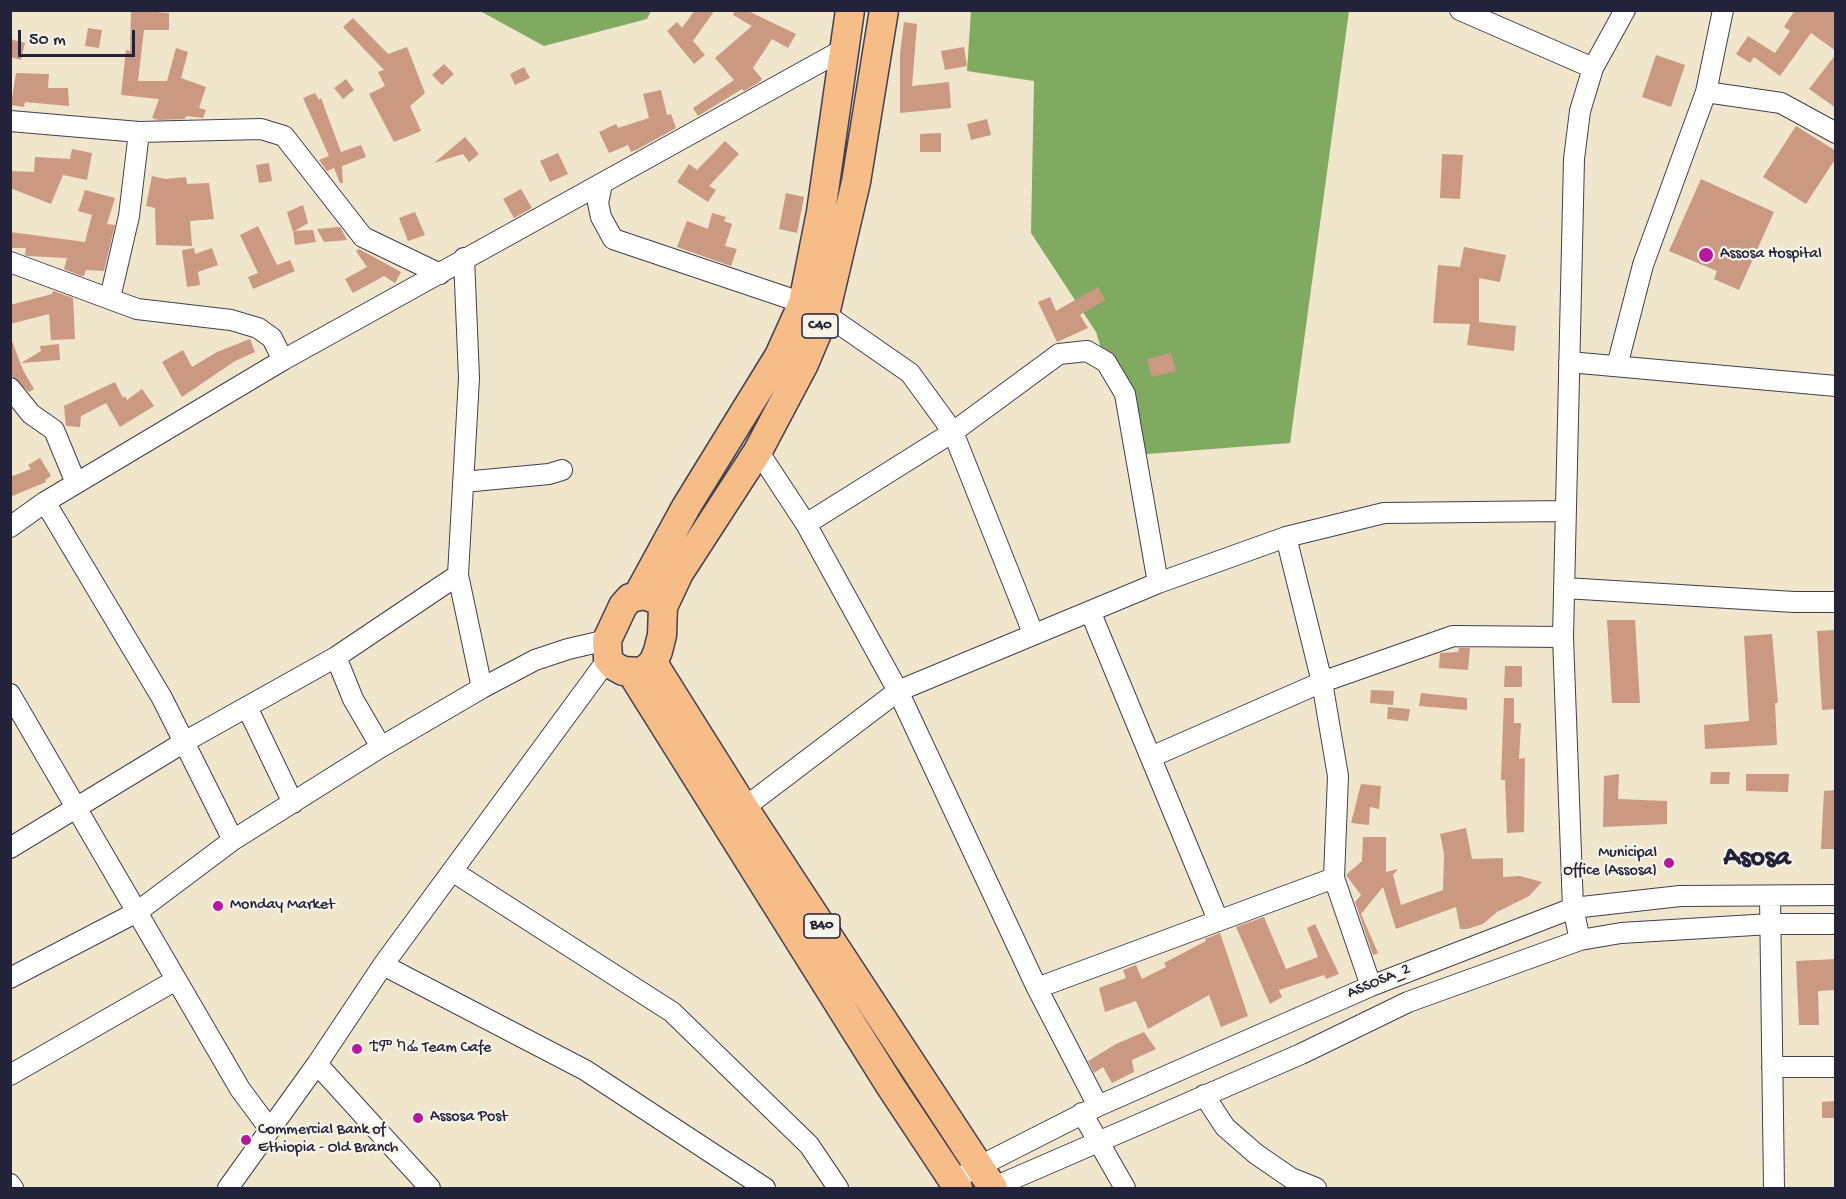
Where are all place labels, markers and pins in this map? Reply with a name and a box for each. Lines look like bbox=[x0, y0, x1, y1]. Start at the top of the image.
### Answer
place label: Assosa Hospital bbox=[1720, 245, 1822, 265]
marker: Assosa Hospital bbox=[1697, 246, 1715, 264]
place label: Municipal Office (Assosa) bbox=[1563, 844, 1657, 882]
marker: Municipal Office (Assosa) bbox=[1662, 856, 1676, 870]
place label: Monday Market bbox=[230, 896, 334, 916]
marker: Monday Market bbox=[211, 899, 225, 913]
place label: ቲም ካፌ Team Cafe bbox=[369, 1039, 491, 1059]
marker: ቲም ካፌ Team Cafe bbox=[350, 1042, 364, 1056]
place label: Assosa Post bbox=[430, 1108, 508, 1128]
marker: Assosa Post bbox=[411, 1111, 425, 1125]
place label: Commercial Bank of Ethiopia - Old Branch bbox=[258, 1121, 398, 1159]
marker: Commercial Bank of Ethiopia - Old Branch bbox=[239, 1133, 253, 1147]

